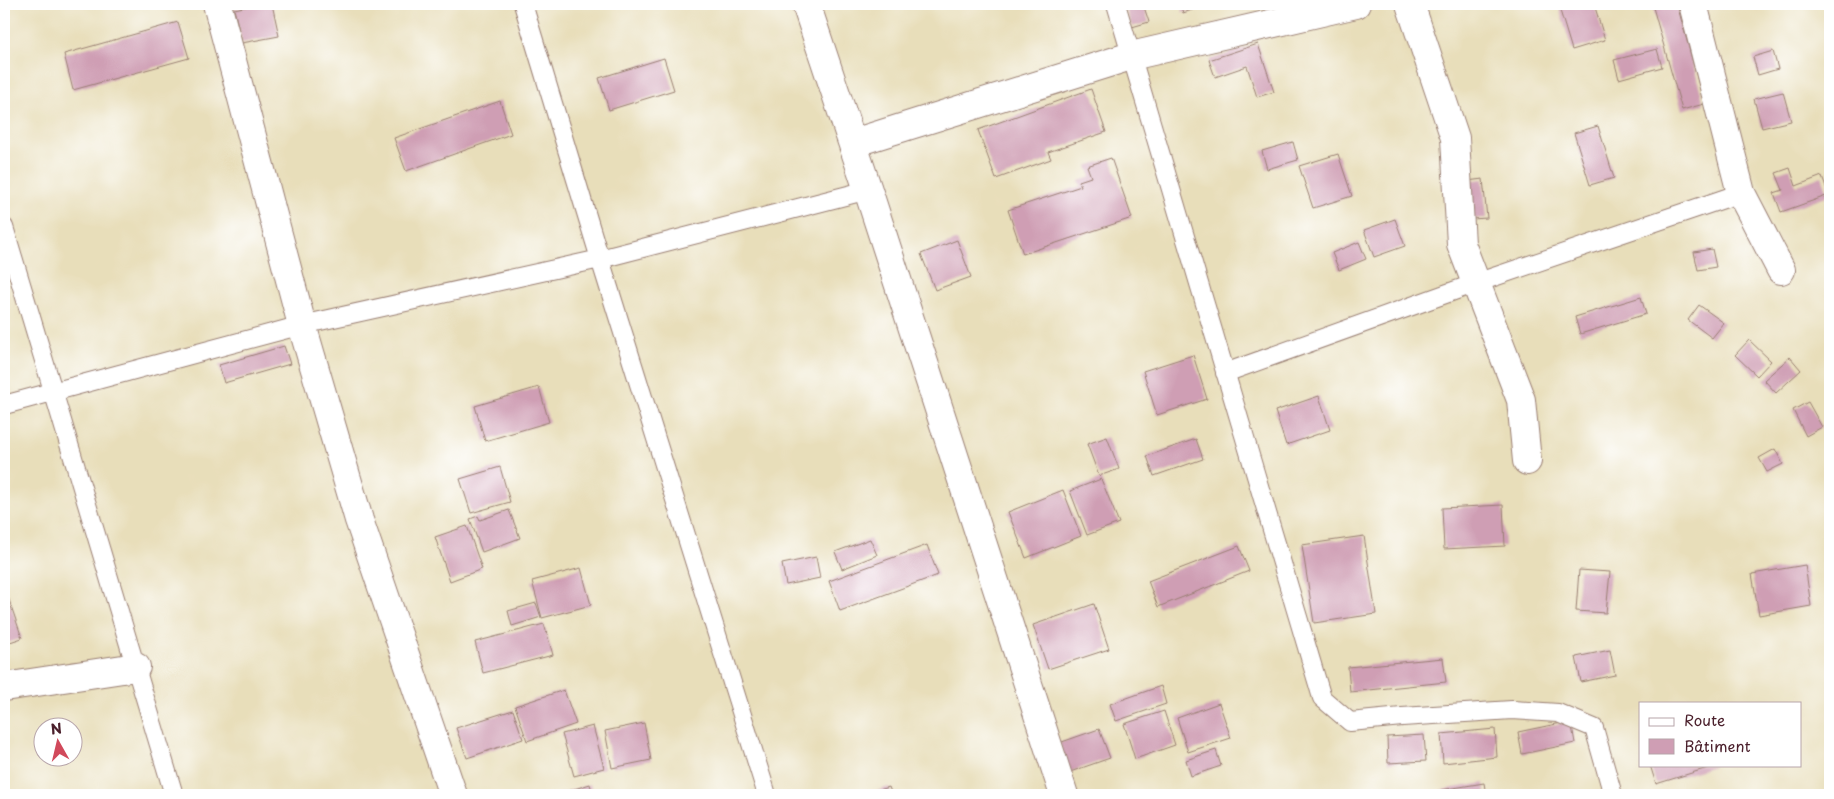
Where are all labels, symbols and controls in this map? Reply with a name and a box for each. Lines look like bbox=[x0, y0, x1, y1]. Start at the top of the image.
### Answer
legend bbox=[1639, 702, 1802, 766]
text: Route bbox=[1684, 708, 1725, 731]
north arrow bbox=[32, 716, 82, 766]
text: N bbox=[49, 717, 63, 740]
text: Bâtiment bbox=[1684, 734, 1751, 757]

